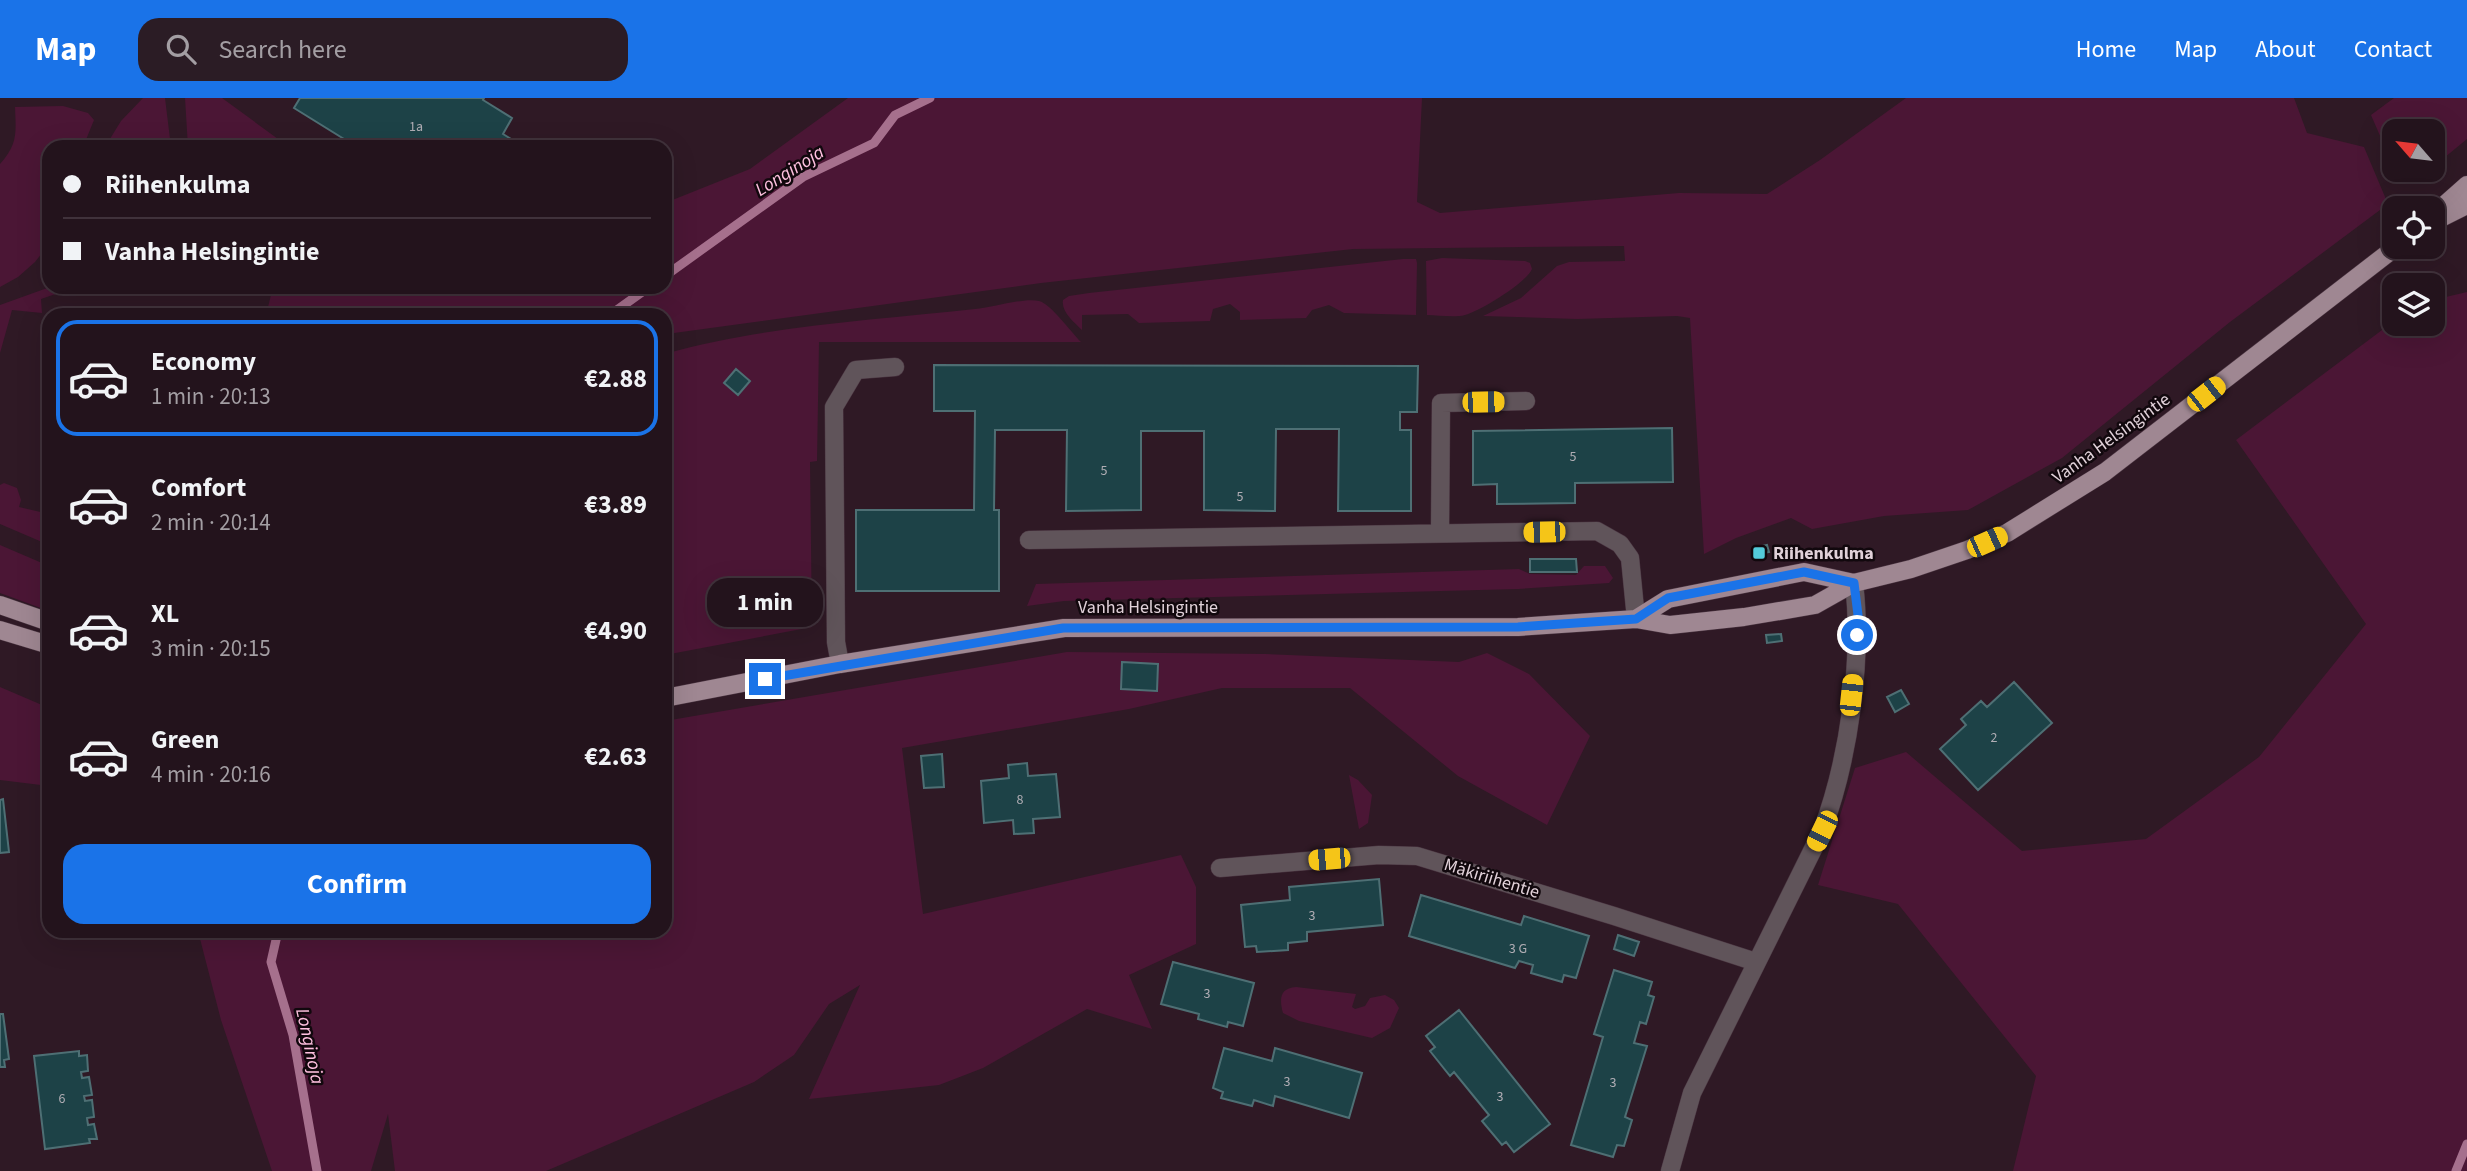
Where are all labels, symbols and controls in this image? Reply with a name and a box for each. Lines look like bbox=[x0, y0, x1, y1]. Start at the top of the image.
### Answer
search box bbox=[138, 18, 628, 81]
text: Map bbox=[35, 26, 96, 73]
icon: search bbox=[162, 30, 200, 68]
text: Search here bbox=[218, 31, 347, 68]
text: Home bbox=[2076, 32, 2136, 67]
text: Map bbox=[2174, 32, 2217, 67]
text: About bbox=[2255, 32, 2316, 67]
text: Contact bbox=[2354, 32, 2432, 67]
house number: 1a bbox=[409, 117, 423, 137]
north arrow bbox=[2382, 119, 2445, 182]
map controls bbox=[2382, 119, 2445, 336]
water label: Longinoja bbox=[750, 139, 830, 203]
text: Riihenkulma bbox=[105, 166, 250, 203]
button: locate bbox=[2382, 196, 2445, 259]
text: Vanha Helsingintie bbox=[105, 233, 319, 270]
button: layers bbox=[2382, 273, 2445, 336]
text: Economy bbox=[151, 343, 256, 380]
icon: car bbox=[67, 347, 130, 410]
text: €2.88 bbox=[584, 360, 647, 397]
car bbox=[2183, 373, 2230, 415]
text: 1 min · 20:13 bbox=[151, 380, 271, 413]
street label: Vanha Helsingintie bbox=[2047, 387, 2175, 490]
car bbox=[1462, 391, 1505, 413]
house number: 5 bbox=[1570, 447, 1577, 467]
house number: 5 bbox=[1101, 461, 1108, 481]
text: Comfort bbox=[151, 469, 246, 506]
icon: car bbox=[67, 473, 130, 536]
text: €3.89 bbox=[584, 486, 647, 523]
house number: 5 bbox=[1237, 487, 1244, 507]
text: 2 min · 20:14 bbox=[151, 506, 271, 539]
car bbox=[1523, 521, 1566, 543]
car bbox=[1964, 524, 2011, 560]
place label: Riihenkulma bbox=[1773, 541, 1874, 566]
marker: Riihenkulma bbox=[1751, 545, 1767, 561]
callout: 1 min bbox=[707, 578, 823, 626]
text: 1 min bbox=[737, 586, 793, 619]
text: XL bbox=[151, 595, 179, 632]
street label: Vanha Helsingintie bbox=[1078, 595, 1218, 620]
icon: car bbox=[67, 599, 130, 662]
text: €4.90 bbox=[584, 612, 647, 649]
route start bbox=[1841, 619, 1873, 651]
text: 3 min · 20:15 bbox=[151, 632, 271, 665]
route end bbox=[749, 663, 781, 695]
car bbox=[1839, 673, 1864, 717]
text: Green bbox=[151, 721, 219, 758]
icon: car bbox=[67, 725, 130, 788]
house number: 2 bbox=[1991, 728, 1998, 748]
text: €2.63 bbox=[584, 738, 647, 775]
text: 4 min · 20:16 bbox=[151, 758, 271, 791]
house number: 8 bbox=[1017, 790, 1024, 810]
car bbox=[1804, 808, 1841, 854]
button: Confirm bbox=[63, 844, 651, 924]
car bbox=[1308, 847, 1351, 871]
street label: Mäkiriihentie bbox=[1441, 852, 1543, 905]
house number: 3 bbox=[1309, 906, 1316, 926]
house number: 3 G bbox=[1509, 939, 1527, 959]
house number: 3 bbox=[1204, 984, 1211, 1004]
water label: Longinoja bbox=[288, 1006, 331, 1087]
house number: 3 bbox=[1284, 1072, 1291, 1092]
house number: 3 bbox=[1610, 1073, 1617, 1093]
house number: 3 bbox=[1497, 1087, 1504, 1107]
house number: 6 bbox=[59, 1089, 66, 1109]

